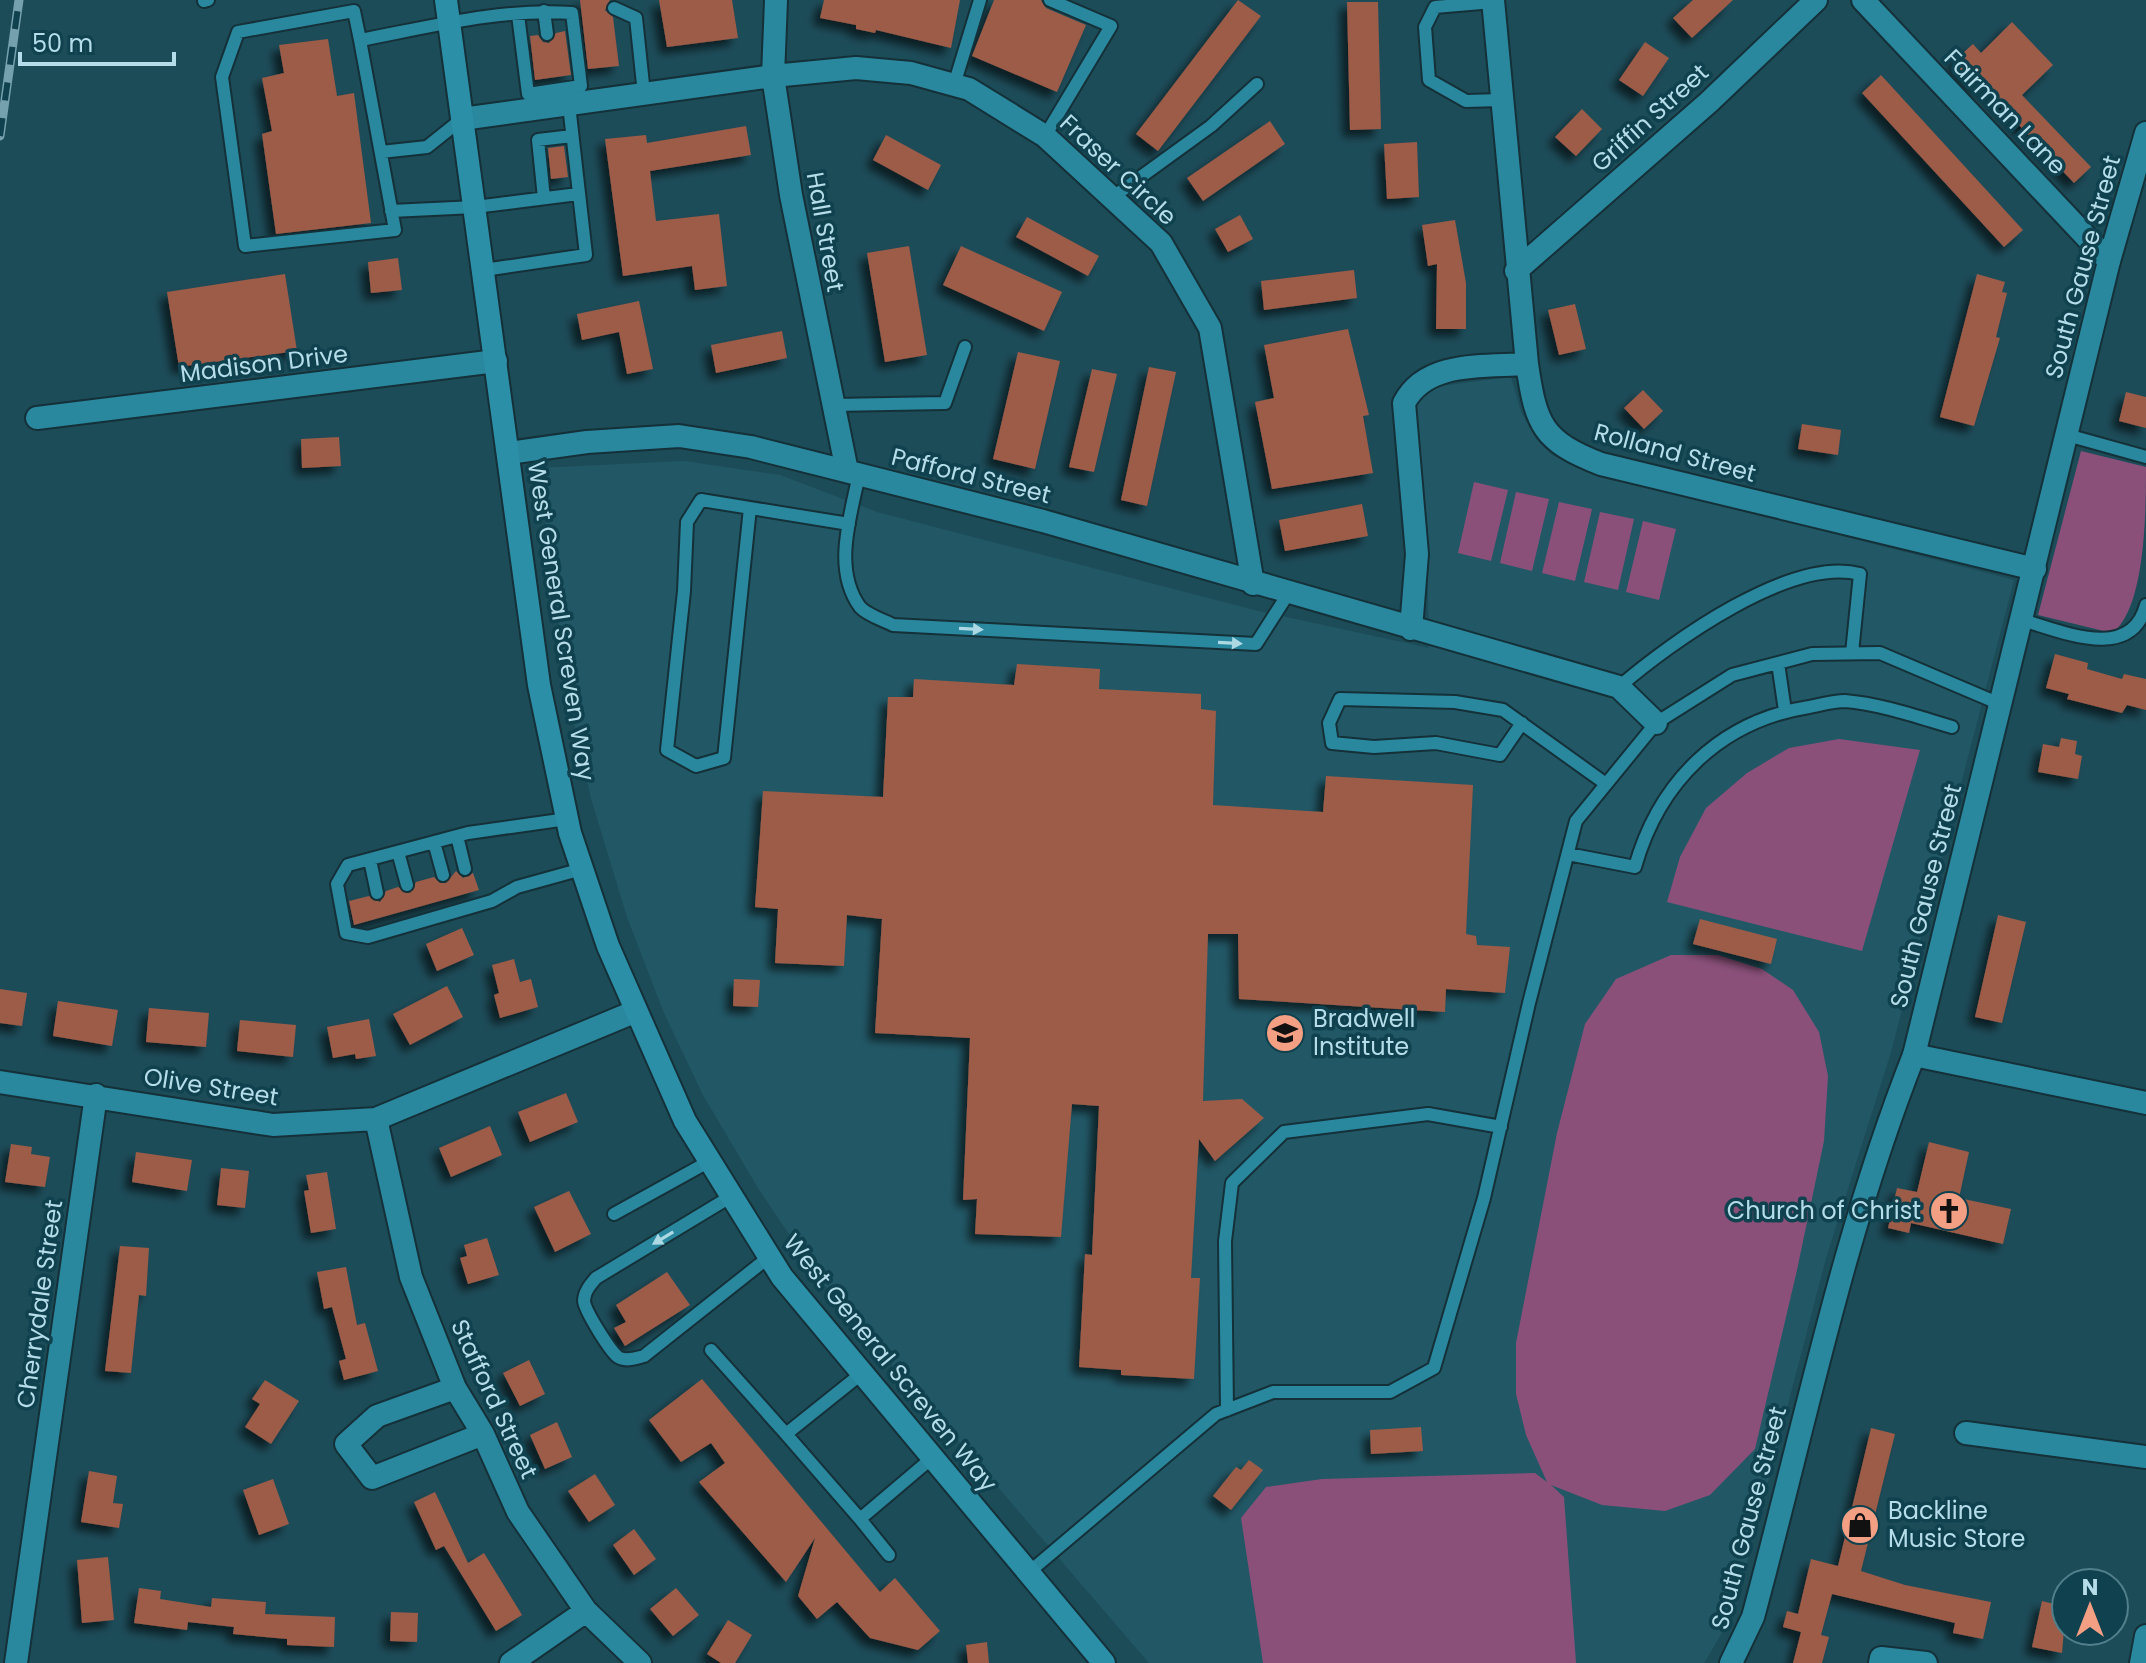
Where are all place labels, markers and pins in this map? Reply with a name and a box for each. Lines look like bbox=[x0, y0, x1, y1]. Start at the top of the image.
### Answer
place label: Bradwell Institute bbox=[1313, 1002, 1415, 1063]
school or university icon: Bradwell Institute bbox=[1264, 1012, 1306, 1054]
church icon: Church of Christ bbox=[1928, 1190, 1970, 1232]
place label: Church of Christ bbox=[1727, 1194, 1921, 1227]
place label: Backline Music Store bbox=[1888, 1494, 2025, 1555]
shop icon: Backline Music Store bbox=[1839, 1504, 1881, 1546]

